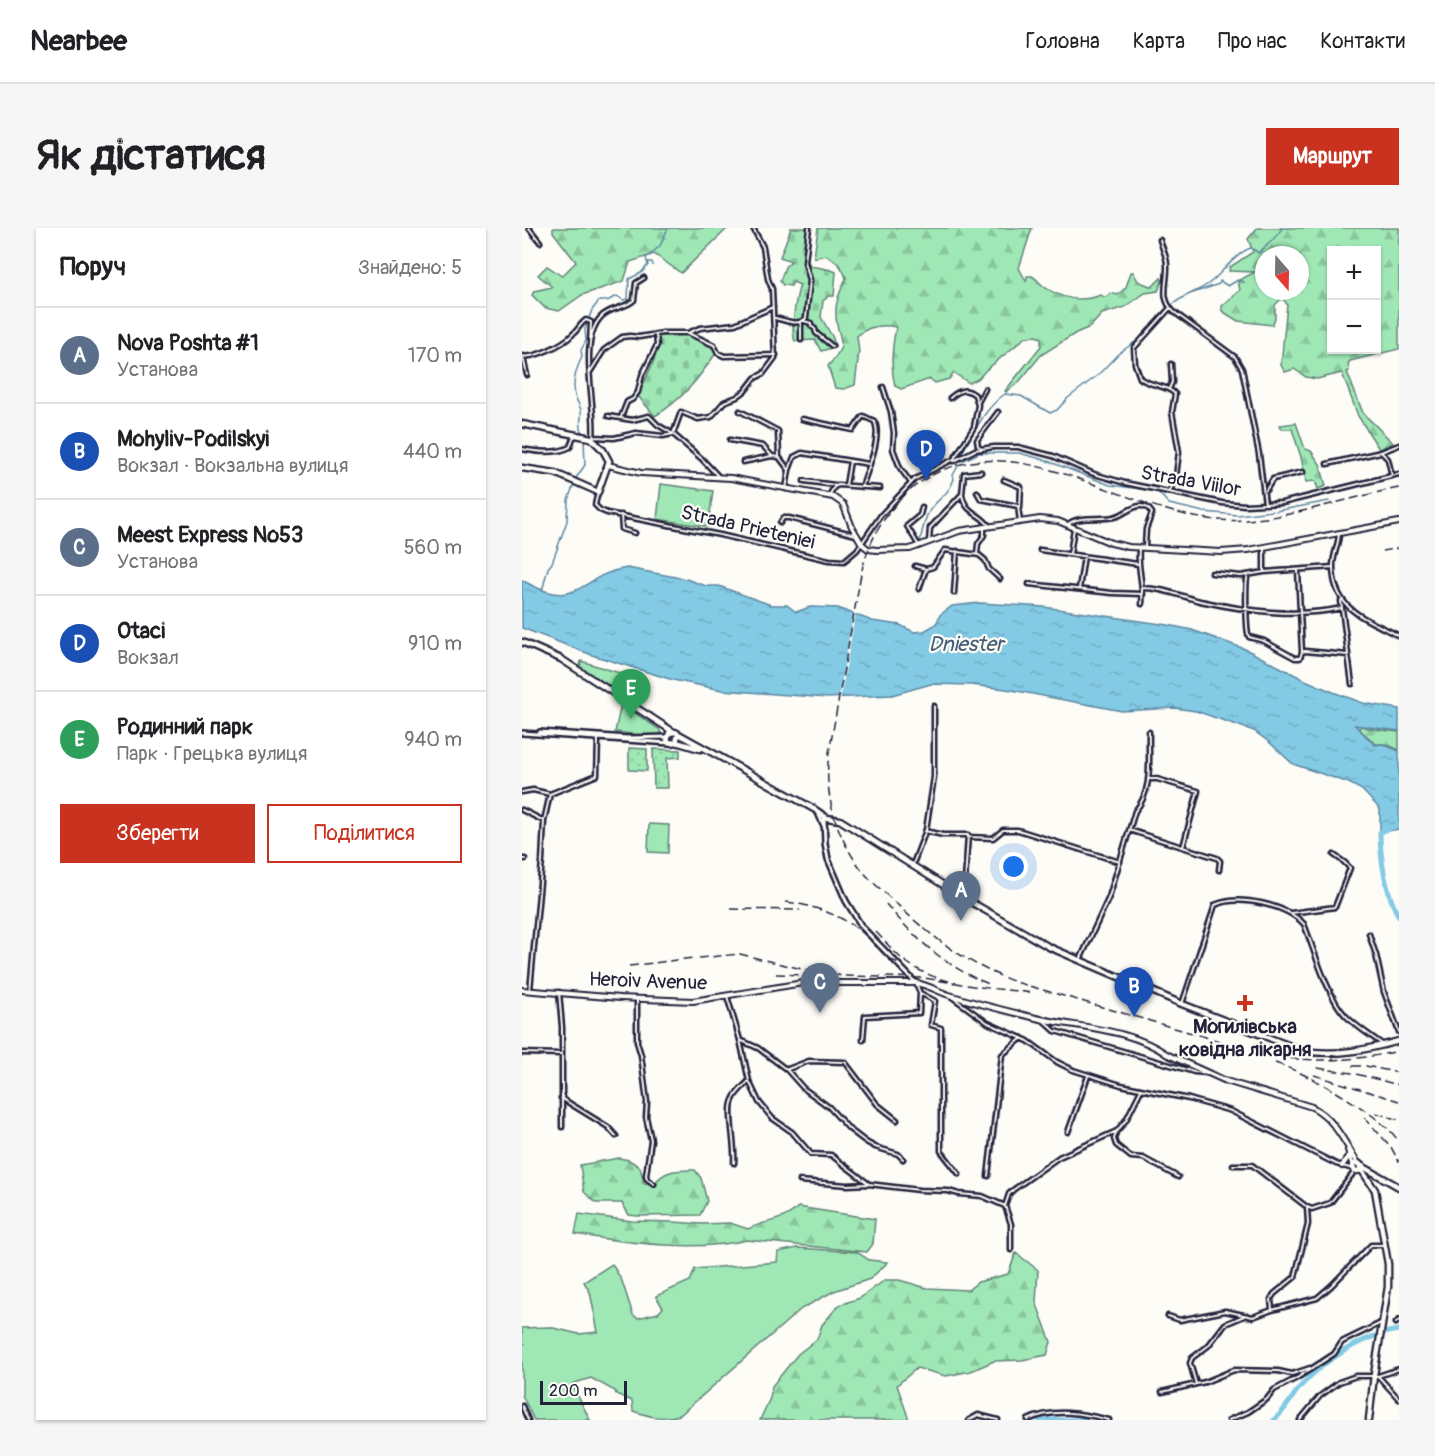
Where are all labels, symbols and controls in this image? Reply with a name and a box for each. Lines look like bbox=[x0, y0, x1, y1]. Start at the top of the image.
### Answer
text: Nearbee bbox=[30, 24, 127, 59]
text: Головна bbox=[1026, 28, 1100, 55]
text: Карта bbox=[1133, 28, 1185, 55]
text: Про нас bbox=[1218, 28, 1287, 55]
text: Контакти bbox=[1320, 28, 1405, 55]
button: Маршрут bbox=[1266, 128, 1399, 185]
text: Як дістатися bbox=[36, 130, 266, 182]
north arrow bbox=[1255, 246, 1309, 300]
map controls bbox=[1327, 246, 1381, 354]
button: + bbox=[1327, 246, 1381, 300]
text: Поруч bbox=[60, 251, 126, 283]
text: Знайдено: 5 bbox=[358, 255, 462, 280]
button: − bbox=[1327, 300, 1381, 354]
text: Nova Poshta #1 bbox=[117, 329, 259, 357]
text: A bbox=[73, 343, 86, 368]
text: 170 m bbox=[408, 343, 462, 368]
text: Установа bbox=[117, 357, 198, 382]
text: Mohyliv-Podilskyi bbox=[117, 425, 269, 453]
pin: D bbox=[906, 430, 946, 480]
text: B bbox=[74, 439, 85, 464]
text: 440 m bbox=[403, 439, 462, 464]
text: Вокзал · Вокзальна вулиця bbox=[117, 453, 348, 478]
street label: Strada Viilor bbox=[1139, 460, 1243, 502]
street label: Strada Prieteniei bbox=[679, 499, 817, 555]
text: Meest Express №53 bbox=[117, 521, 303, 549]
text: C bbox=[73, 535, 86, 560]
text: 560 m bbox=[404, 535, 462, 560]
text: Установа bbox=[117, 549, 198, 574]
text: Otaci bbox=[117, 617, 165, 645]
text: D bbox=[73, 631, 86, 656]
text: 910 m bbox=[408, 631, 462, 656]
water label: Dniester bbox=[929, 631, 1006, 658]
text: Вокзал bbox=[117, 645, 179, 670]
pin: E bbox=[612, 670, 650, 719]
text: Родинний парк bbox=[117, 713, 253, 741]
text: E bbox=[74, 727, 85, 752]
text: 940 m bbox=[404, 727, 462, 752]
text: Парк · Грецька вулиця bbox=[117, 741, 308, 766]
button: Зберегти bbox=[60, 804, 255, 863]
button: Поділитися bbox=[267, 804, 462, 863]
your location bbox=[999, 852, 1028, 881]
pin: A bbox=[942, 872, 980, 921]
pin: C bbox=[800, 964, 840, 1013]
street label: Heroiv Avenue bbox=[589, 966, 708, 996]
pin: B bbox=[1114, 968, 1154, 1017]
marker: Могилівська ковідна лікарня bbox=[1236, 994, 1254, 1012]
place label: Могилівська ковідна лікарня bbox=[1179, 1014, 1311, 1062]
scale bar bbox=[540, 1378, 627, 1406]
text: 200 m bbox=[549, 1381, 597, 1401]

